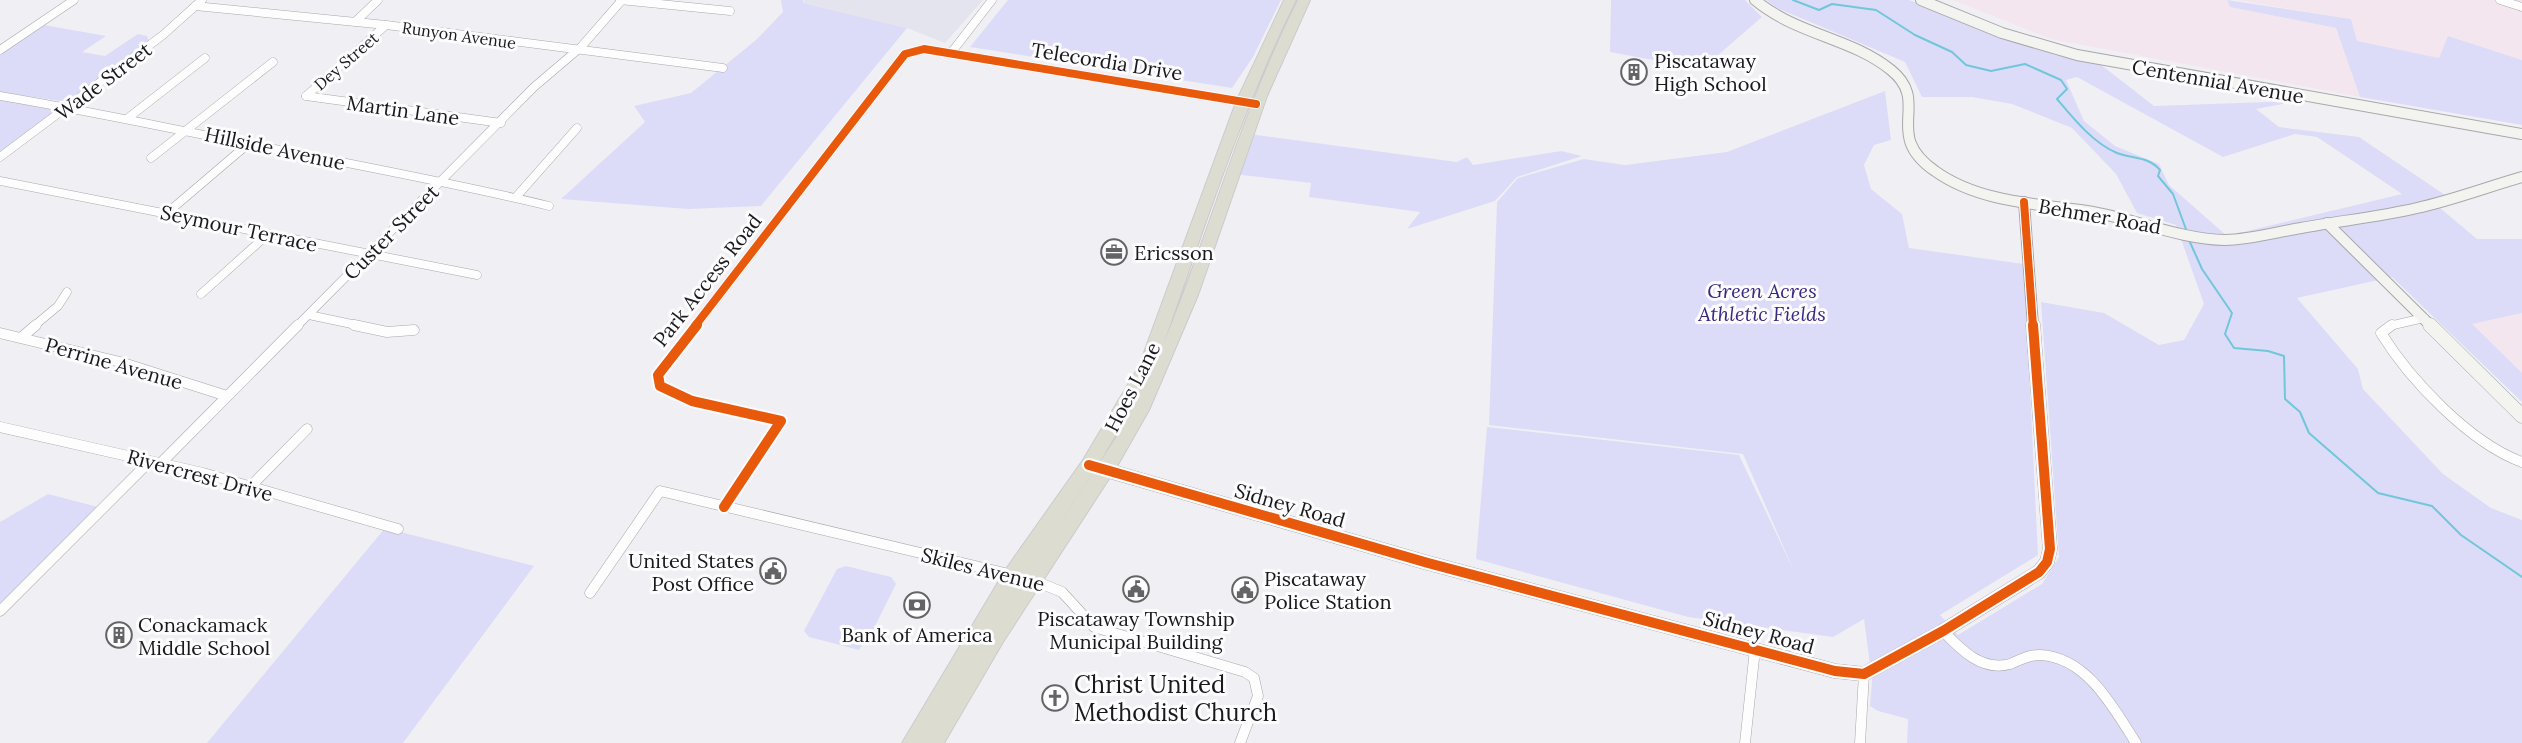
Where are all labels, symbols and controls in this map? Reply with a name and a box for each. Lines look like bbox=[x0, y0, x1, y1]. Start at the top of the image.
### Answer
street label: Runyon Avenue bbox=[401, 17, 518, 53]
street label: Dey Street bbox=[310, 27, 383, 94]
street label: Wade Street bbox=[50, 36, 156, 125]
street label: Telecordia Drive bbox=[1030, 37, 1185, 85]
place label: Piscataway High School bbox=[1654, 48, 1767, 96]
street label: Centennial Avenue bbox=[2130, 54, 2306, 108]
building icon: Piscataway High School bbox=[1619, 57, 1649, 87]
street label: Martin Lane bbox=[345, 90, 461, 130]
street label: Hillside Avenue bbox=[203, 121, 348, 175]
street label: Custer Street bbox=[338, 179, 444, 285]
street label: Behmer Road bbox=[2037, 193, 2163, 239]
street label: Seymour Terrace bbox=[158, 199, 320, 257]
street label: Park Access Road bbox=[647, 209, 767, 351]
office icon: Ericsson bbox=[1099, 237, 1129, 267]
place label: Ericsson bbox=[1134, 240, 1214, 265]
park label: Green Acres Athletic Fields bbox=[1697, 278, 1826, 326]
street label: Perrine Avenue bbox=[42, 331, 186, 395]
street label: Hoes Lane bbox=[1099, 338, 1165, 436]
street label: Rivercrest Drive bbox=[124, 444, 276, 507]
street label: Sidney Road bbox=[1232, 477, 1348, 533]
street label: Skiles Avenue bbox=[919, 542, 1047, 596]
place label: United States Post Office bbox=[628, 548, 754, 596]
public building icon: United States Post Office bbox=[758, 556, 788, 586]
place label: Piscataway Police Station bbox=[1264, 566, 1392, 614]
public building icon: Piscataway Township Municipal Building bbox=[1121, 574, 1151, 604]
public building icon: Piscataway Police Station bbox=[1230, 575, 1260, 605]
bank icon: Bank of America bbox=[902, 590, 932, 620]
street label: Sidney Road bbox=[1701, 605, 1817, 659]
place label: Piscataway Township Municipal Building bbox=[1037, 606, 1235, 654]
place label: Conackamack Middle School bbox=[138, 612, 270, 660]
building icon: Conackamack Middle School bbox=[104, 620, 134, 650]
place label: Bank of America bbox=[842, 622, 992, 647]
place label: Christ United Methodist Church bbox=[1074, 669, 1277, 728]
church icon: Christ United Methodist Church bbox=[1040, 683, 1070, 713]

